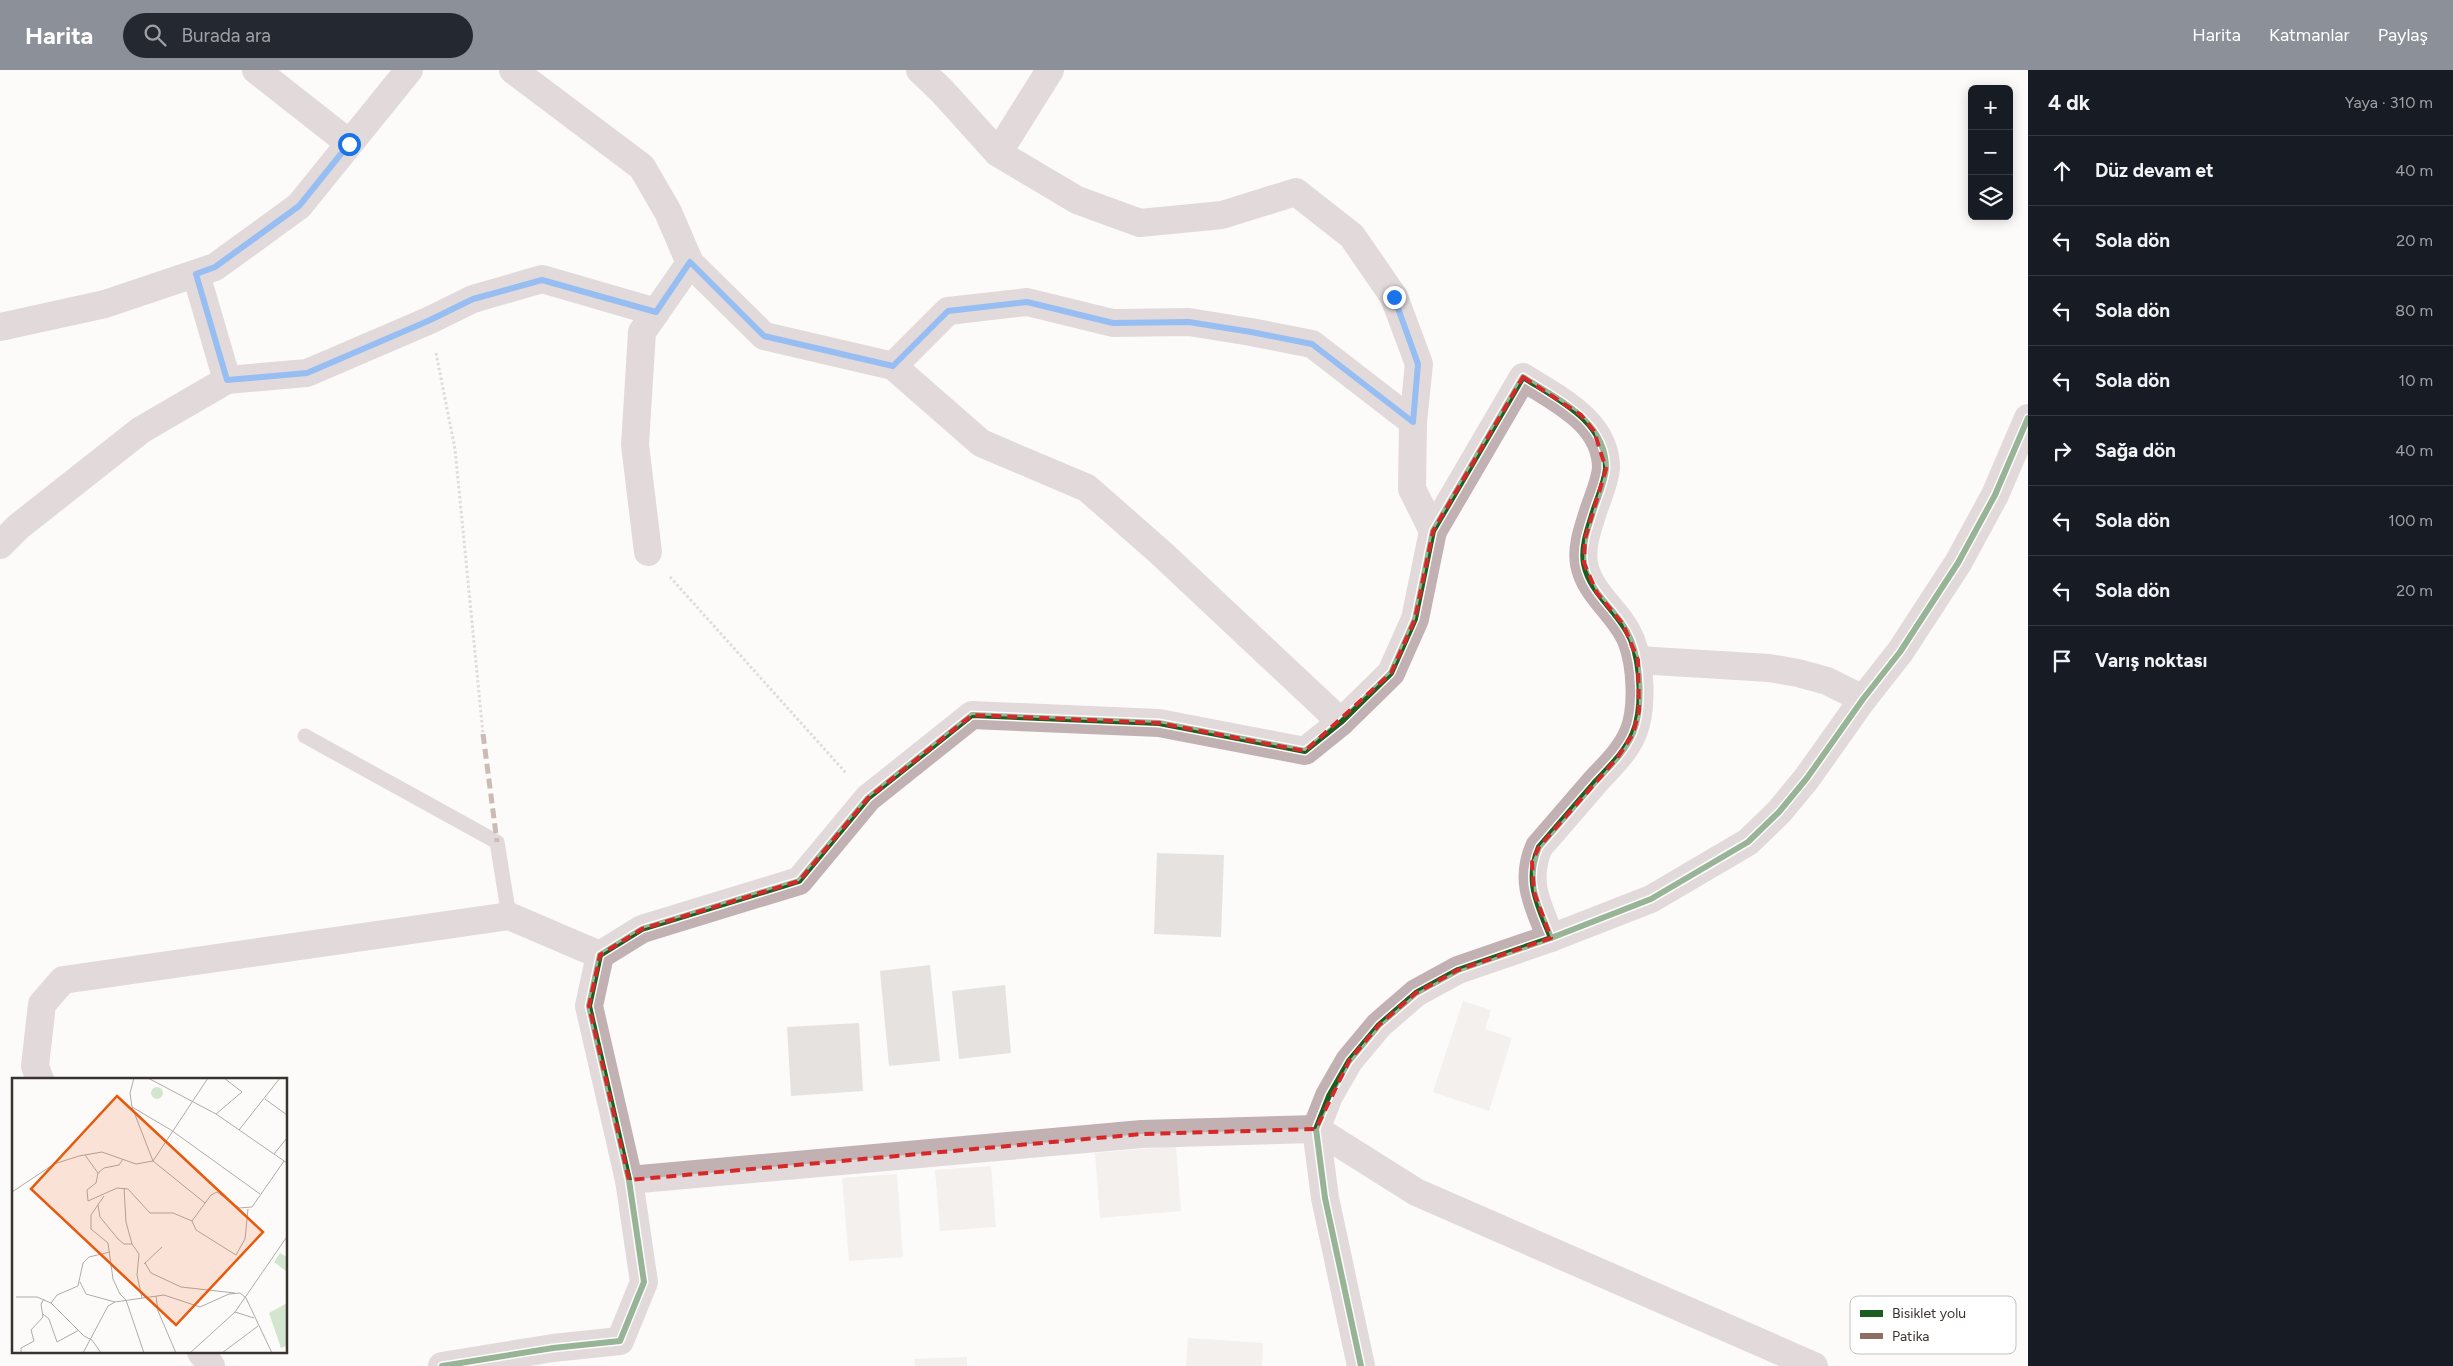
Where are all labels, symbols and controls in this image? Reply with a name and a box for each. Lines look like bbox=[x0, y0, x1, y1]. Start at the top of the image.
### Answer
search box bbox=[123, 13, 473, 58]
text: Harita bbox=[25, 21, 93, 50]
icon: search bbox=[141, 21, 169, 49]
text: Burada ara bbox=[181, 24, 271, 47]
text: Harita bbox=[2192, 24, 2241, 46]
text: Katmanlar bbox=[2269, 24, 2350, 46]
text: Paylaş bbox=[2378, 24, 2428, 46]
map controls bbox=[1968, 85, 2013, 220]
button: + bbox=[1968, 85, 2013, 130]
text: 4 dk bbox=[2048, 90, 2090, 115]
text: Yaya · 310 m bbox=[2345, 93, 2433, 112]
button: − bbox=[1968, 130, 2013, 175]
route start bbox=[338, 133, 361, 156]
icon: ahead bbox=[2048, 157, 2076, 185]
text: Düz devam et bbox=[2095, 159, 2214, 182]
text: 40 m bbox=[2395, 161, 2433, 180]
button: layers bbox=[1968, 175, 2013, 220]
icon: left bbox=[2048, 227, 2076, 255]
text: Sola dön bbox=[2095, 229, 2170, 252]
text: 20 m bbox=[2396, 231, 2433, 250]
route end bbox=[1383, 286, 1406, 309]
icon: left bbox=[2048, 297, 2076, 325]
text: Sola dön bbox=[2095, 299, 2170, 322]
text: 80 m bbox=[2395, 301, 2433, 320]
icon: left bbox=[2048, 367, 2076, 395]
text: Sola dön bbox=[2095, 369, 2170, 392]
text: 10 m bbox=[2399, 371, 2433, 390]
icon: right bbox=[2048, 437, 2076, 465]
text: Sağa dön bbox=[2095, 439, 2176, 462]
text: 40 m bbox=[2395, 441, 2433, 460]
icon: left bbox=[2048, 507, 2076, 535]
text: Sola dön bbox=[2095, 509, 2170, 532]
text: 100 m bbox=[2388, 511, 2433, 530]
icon: left bbox=[2048, 577, 2076, 605]
text: Sola dön bbox=[2095, 579, 2170, 602]
text: 20 m bbox=[2396, 581, 2433, 600]
icon: arrive bbox=[2048, 647, 2076, 675]
text: Varış noktası bbox=[2095, 649, 2207, 672]
inset map bbox=[12, 1078, 288, 1354]
legend bbox=[1850, 1296, 2016, 1354]
text: Bisiklet yolu bbox=[1892, 1305, 1966, 1322]
text: Patika bbox=[1892, 1328, 1929, 1345]

